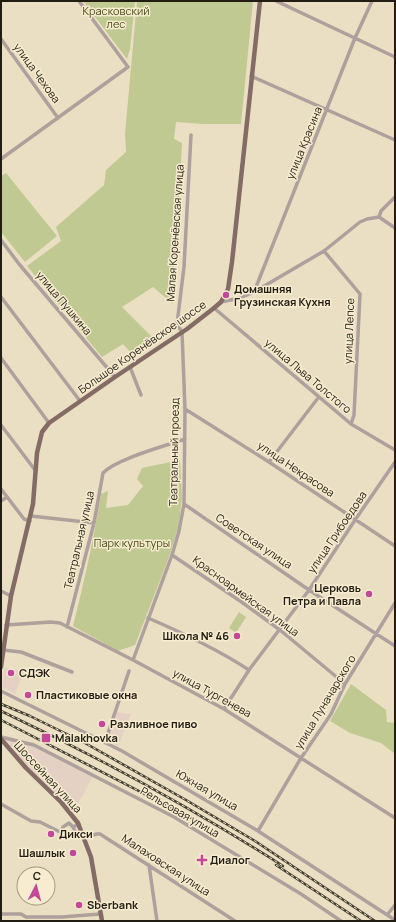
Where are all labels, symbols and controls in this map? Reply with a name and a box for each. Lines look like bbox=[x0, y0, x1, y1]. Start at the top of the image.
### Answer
park label: Красковский лес bbox=[82, 3, 150, 31]
street label: улица Чехова bbox=[11, 40, 64, 106]
street label: улица Красина bbox=[282, 104, 325, 181]
street label: Малая Коренёвская улица bbox=[162, 164, 187, 302]
street label: улица Пушкина bbox=[33, 267, 96, 338]
place label: Домашняя Грузинская Кухня bbox=[234, 281, 331, 309]
marker: Домашняя Грузинская Кухня bbox=[221, 290, 231, 300]
street label: Большое Коренёвское шоссе bbox=[75, 296, 209, 397]
street label: улица Лепсе bbox=[340, 297, 357, 364]
street label: улица Льва Толстого bbox=[262, 335, 355, 417]
street label: Театральный проезд bbox=[165, 397, 182, 506]
street label: улица Некрасова bbox=[255, 437, 338, 500]
street label: улица Грибоедова bbox=[304, 488, 370, 576]
street label: Театральная улица bbox=[60, 489, 97, 591]
street label: Советская улица bbox=[213, 509, 295, 572]
park label: Парк культуры bbox=[94, 535, 170, 550]
street label: Красноармейская улица bbox=[190, 552, 303, 639]
place label: Церковь Петра и Павла bbox=[283, 580, 361, 608]
marker: Церковь Петра и Павла bbox=[364, 589, 374, 599]
place label: Школа № 46 bbox=[163, 628, 229, 643]
marker: Школа № 46 bbox=[232, 631, 242, 641]
street label: улица Луначарского bbox=[290, 651, 359, 752]
place label: СДЭК bbox=[19, 665, 51, 680]
street label: улица Тургенева bbox=[170, 665, 254, 720]
marker: СДЭК bbox=[6, 668, 16, 678]
place label: Пластиковые окна bbox=[36, 687, 137, 702]
marker: Пластиковые окна bbox=[23, 690, 33, 700]
place label: Разливное пиво bbox=[110, 716, 198, 731]
marker: Разливное пиво bbox=[97, 719, 107, 729]
place label: Malakhovka bbox=[55, 730, 118, 745]
marker: Malakhovka bbox=[40, 732, 52, 744]
street label: Шоссейная улица bbox=[11, 737, 86, 816]
street label: Южная улица bbox=[173, 766, 241, 813]
street label: Рельсовая улица bbox=[138, 783, 223, 840]
place label: Дикси bbox=[59, 826, 93, 841]
marker: Дикси bbox=[46, 829, 56, 839]
street label: Малаховская улица bbox=[119, 830, 213, 899]
place label: Шашлык bbox=[19, 845, 66, 860]
marker: Шашлык bbox=[68, 848, 78, 858]
place label: Диалог bbox=[210, 852, 250, 867]
marker: Диалог bbox=[197, 855, 207, 865]
north arrow bbox=[16, 866, 56, 906]
text: С bbox=[32, 868, 42, 883]
place label: Sberbank bbox=[87, 897, 139, 912]
marker: Sberbank bbox=[74, 900, 84, 910]

